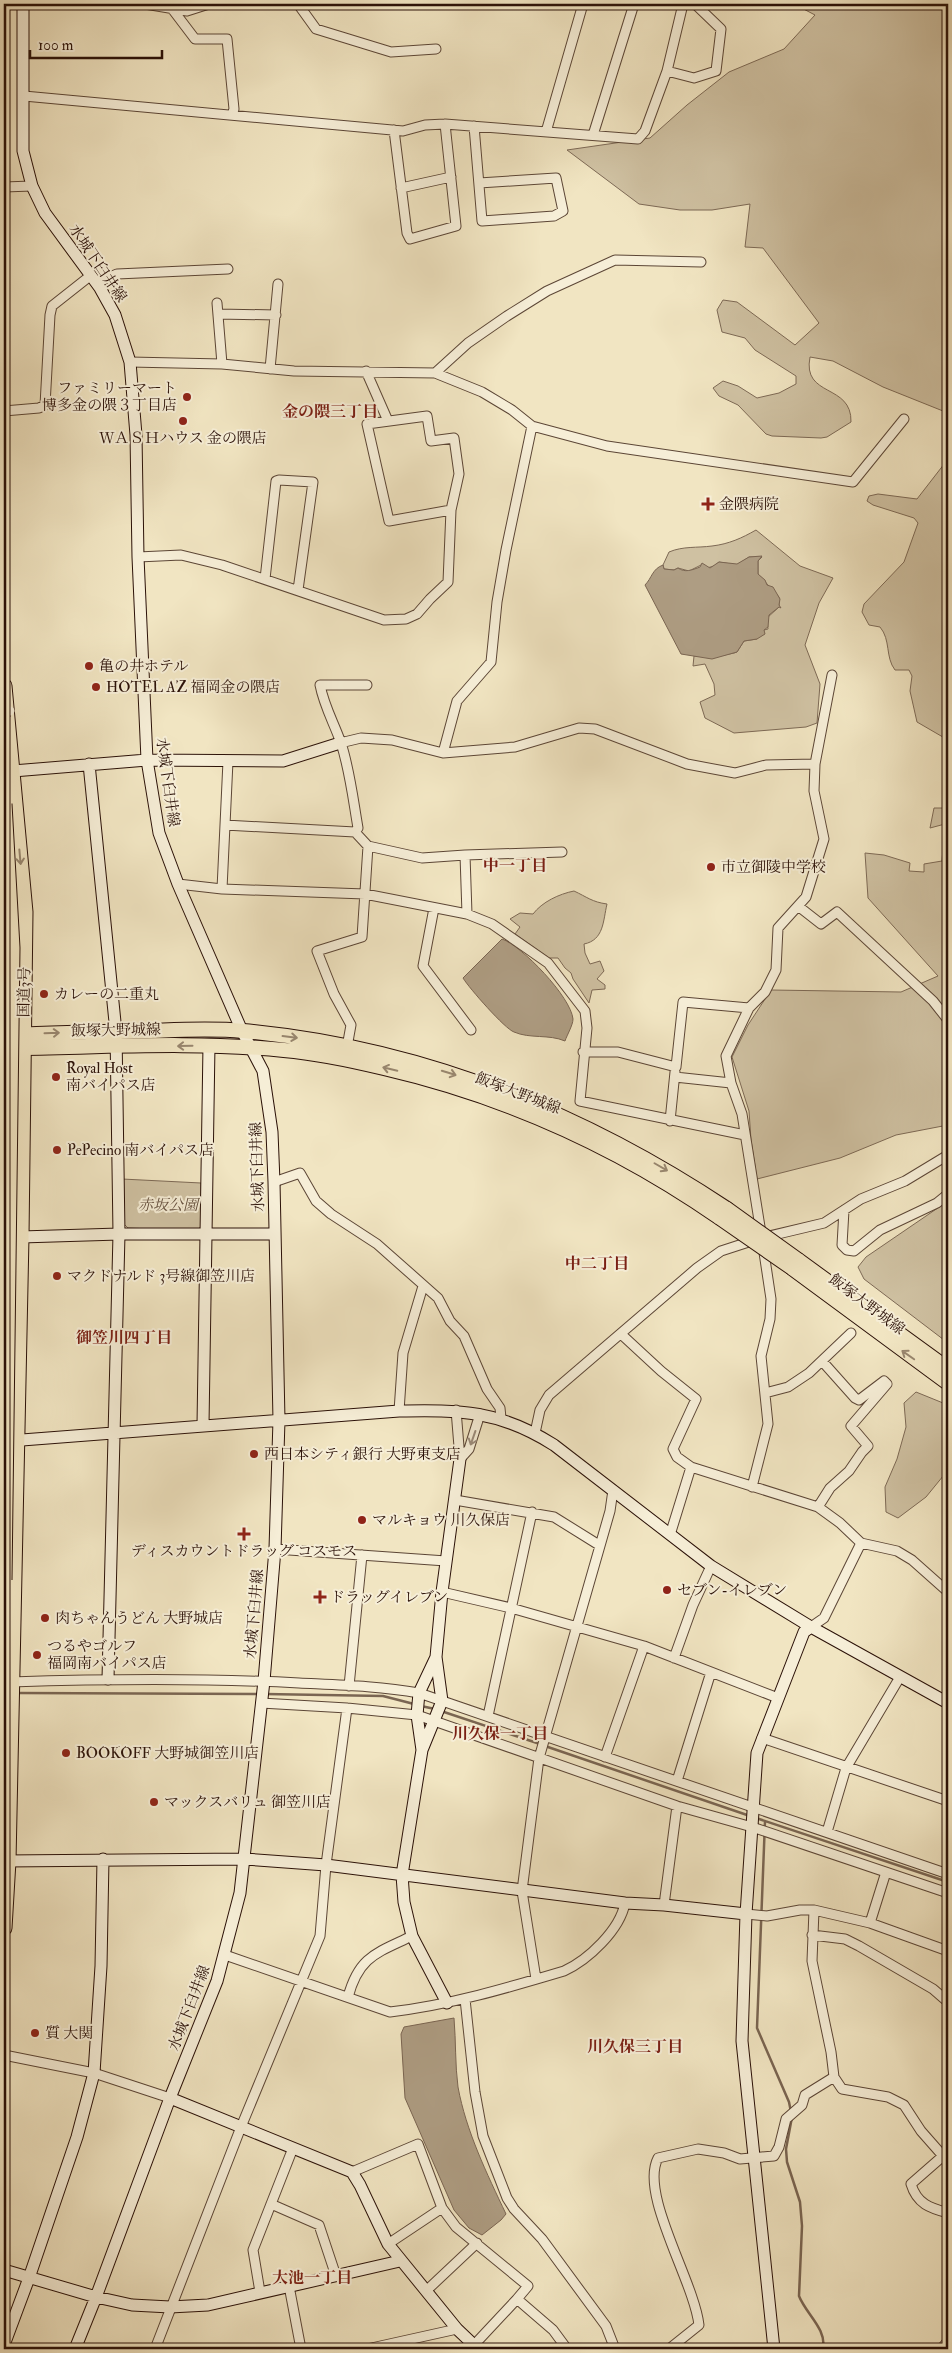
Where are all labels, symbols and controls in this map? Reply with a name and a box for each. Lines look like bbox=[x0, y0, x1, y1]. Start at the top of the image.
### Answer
scale bar bbox=[30, 28, 162, 60]
text: 100 m bbox=[38, 36, 74, 55]
street label: 水城下臼井線 bbox=[65, 221, 131, 306]
place label: ファミリーマート 博多金の隈３丁目店 bbox=[42, 379, 177, 415]
marker: ファミリーマート 博多金の隈３丁目店 bbox=[181, 391, 193, 403]
district label: 金の隈三丁目 bbox=[282, 402, 378, 422]
marker: ＷＡＳＨハウス 金の隈店 bbox=[177, 415, 189, 427]
place label: ＷＡＳＨハウス 金の隈店 bbox=[99, 429, 267, 448]
place label: 金隈病院 bbox=[719, 495, 779, 514]
marker: 金隈病院 bbox=[701, 497, 715, 511]
place label: 亀の井ホテル bbox=[99, 657, 188, 676]
marker: 亀の井ホテル bbox=[83, 660, 95, 672]
place label: HOTEL AZ 福岡金の隈店 bbox=[106, 678, 280, 697]
marker: HOTEL AZ 福岡金の隈店 bbox=[90, 681, 102, 693]
street label: 水城下臼井線 bbox=[152, 736, 183, 828]
one-way arrow bbox=[16, 848, 25, 864]
district label: 中一丁目 bbox=[483, 856, 547, 876]
place label: 市立御陵中学校 bbox=[721, 858, 826, 877]
marker: 市立御陵中学校 bbox=[705, 861, 717, 873]
street label: 国道3号 bbox=[15, 966, 34, 1018]
place label: カレーの二重丸 bbox=[54, 985, 159, 1004]
marker: カレーの二重丸 bbox=[38, 988, 50, 1000]
street label: 飯塚大野城線 bbox=[71, 1020, 161, 1041]
one-way arrow bbox=[44, 1029, 60, 1038]
one-way arrow bbox=[282, 1032, 298, 1042]
one-way arrow bbox=[177, 1041, 193, 1051]
place label: Royal Host 南バイパス店 bbox=[66, 1059, 156, 1095]
one-way arrow bbox=[383, 1064, 399, 1073]
street label: 飯塚大野城線 bbox=[472, 1068, 563, 1118]
one-way arrow bbox=[440, 1069, 456, 1078]
marker: Royal Host 南バイパス店 bbox=[50, 1071, 62, 1083]
street label: 水城下臼井線 bbox=[246, 1122, 269, 1212]
place label: PePecino 南バイパス店 bbox=[67, 1141, 214, 1160]
marker: PePecino 南バイパス店 bbox=[51, 1144, 63, 1156]
one-way arrow bbox=[653, 1162, 668, 1172]
park label: 赤坂公園 bbox=[138, 1196, 201, 1215]
district label: 中二丁目 bbox=[565, 1254, 629, 1274]
place label: マクドナルド 3号線御笠川店 bbox=[67, 1267, 255, 1286]
marker: マクドナルド 3号線御笠川店 bbox=[51, 1270, 63, 1282]
street label: 飯塚大野城線 bbox=[825, 1270, 908, 1339]
district label: 御笠川四丁目 bbox=[76, 1328, 172, 1348]
one-way arrow bbox=[901, 1350, 915, 1360]
one-way arrow bbox=[468, 1430, 477, 1445]
place label: 西日本シティ銀行 大野東支店 bbox=[264, 1445, 461, 1464]
marker: 西日本シティ銀行 大野東支店 bbox=[248, 1448, 260, 1460]
place label: マルキョウ 川久保店 bbox=[372, 1511, 510, 1530]
marker: マルキョウ 川久保店 bbox=[356, 1514, 368, 1526]
marker: ディスカウントドラッグ コスモス bbox=[238, 1528, 250, 1540]
place label: ディスカウントドラッグ コスモス bbox=[131, 1542, 357, 1561]
street label: 水城下臼井線 bbox=[241, 1568, 268, 1660]
place label: セブン-イレブン bbox=[677, 1581, 787, 1600]
marker: セブン-イレブン bbox=[661, 1584, 673, 1596]
place label: ドラッグイレブン bbox=[330, 1588, 448, 1607]
marker: ドラッグイレブン bbox=[314, 1591, 326, 1603]
place label: 肉ちゃんうどん 大野城店 bbox=[55, 1609, 223, 1628]
marker: 肉ちゃんうどん 大野城店 bbox=[39, 1612, 51, 1624]
place label: つるやゴルフ 福岡南バイパス店 bbox=[47, 1637, 167, 1673]
marker: つるやゴルフ 福岡南バイパス店 bbox=[31, 1649, 43, 1661]
district label: 川久保一丁目 bbox=[452, 1724, 548, 1744]
place label: BOOKOFF 大野城御笠川店 bbox=[76, 1744, 259, 1763]
marker: BOOKOFF 大野城御笠川店 bbox=[60, 1747, 72, 1759]
place label: マックスバリュ 御笠川店 bbox=[164, 1793, 331, 1812]
marker: マックスバリュ 御笠川店 bbox=[148, 1796, 160, 1808]
street label: 水城下臼井線 bbox=[164, 1963, 214, 2054]
place label: 質 大関 bbox=[45, 2024, 93, 2043]
marker: 質 大関 bbox=[29, 2027, 41, 2039]
district label: 川久保三丁目 bbox=[587, 2037, 683, 2057]
district label: 大池一丁目 bbox=[272, 2268, 352, 2288]

